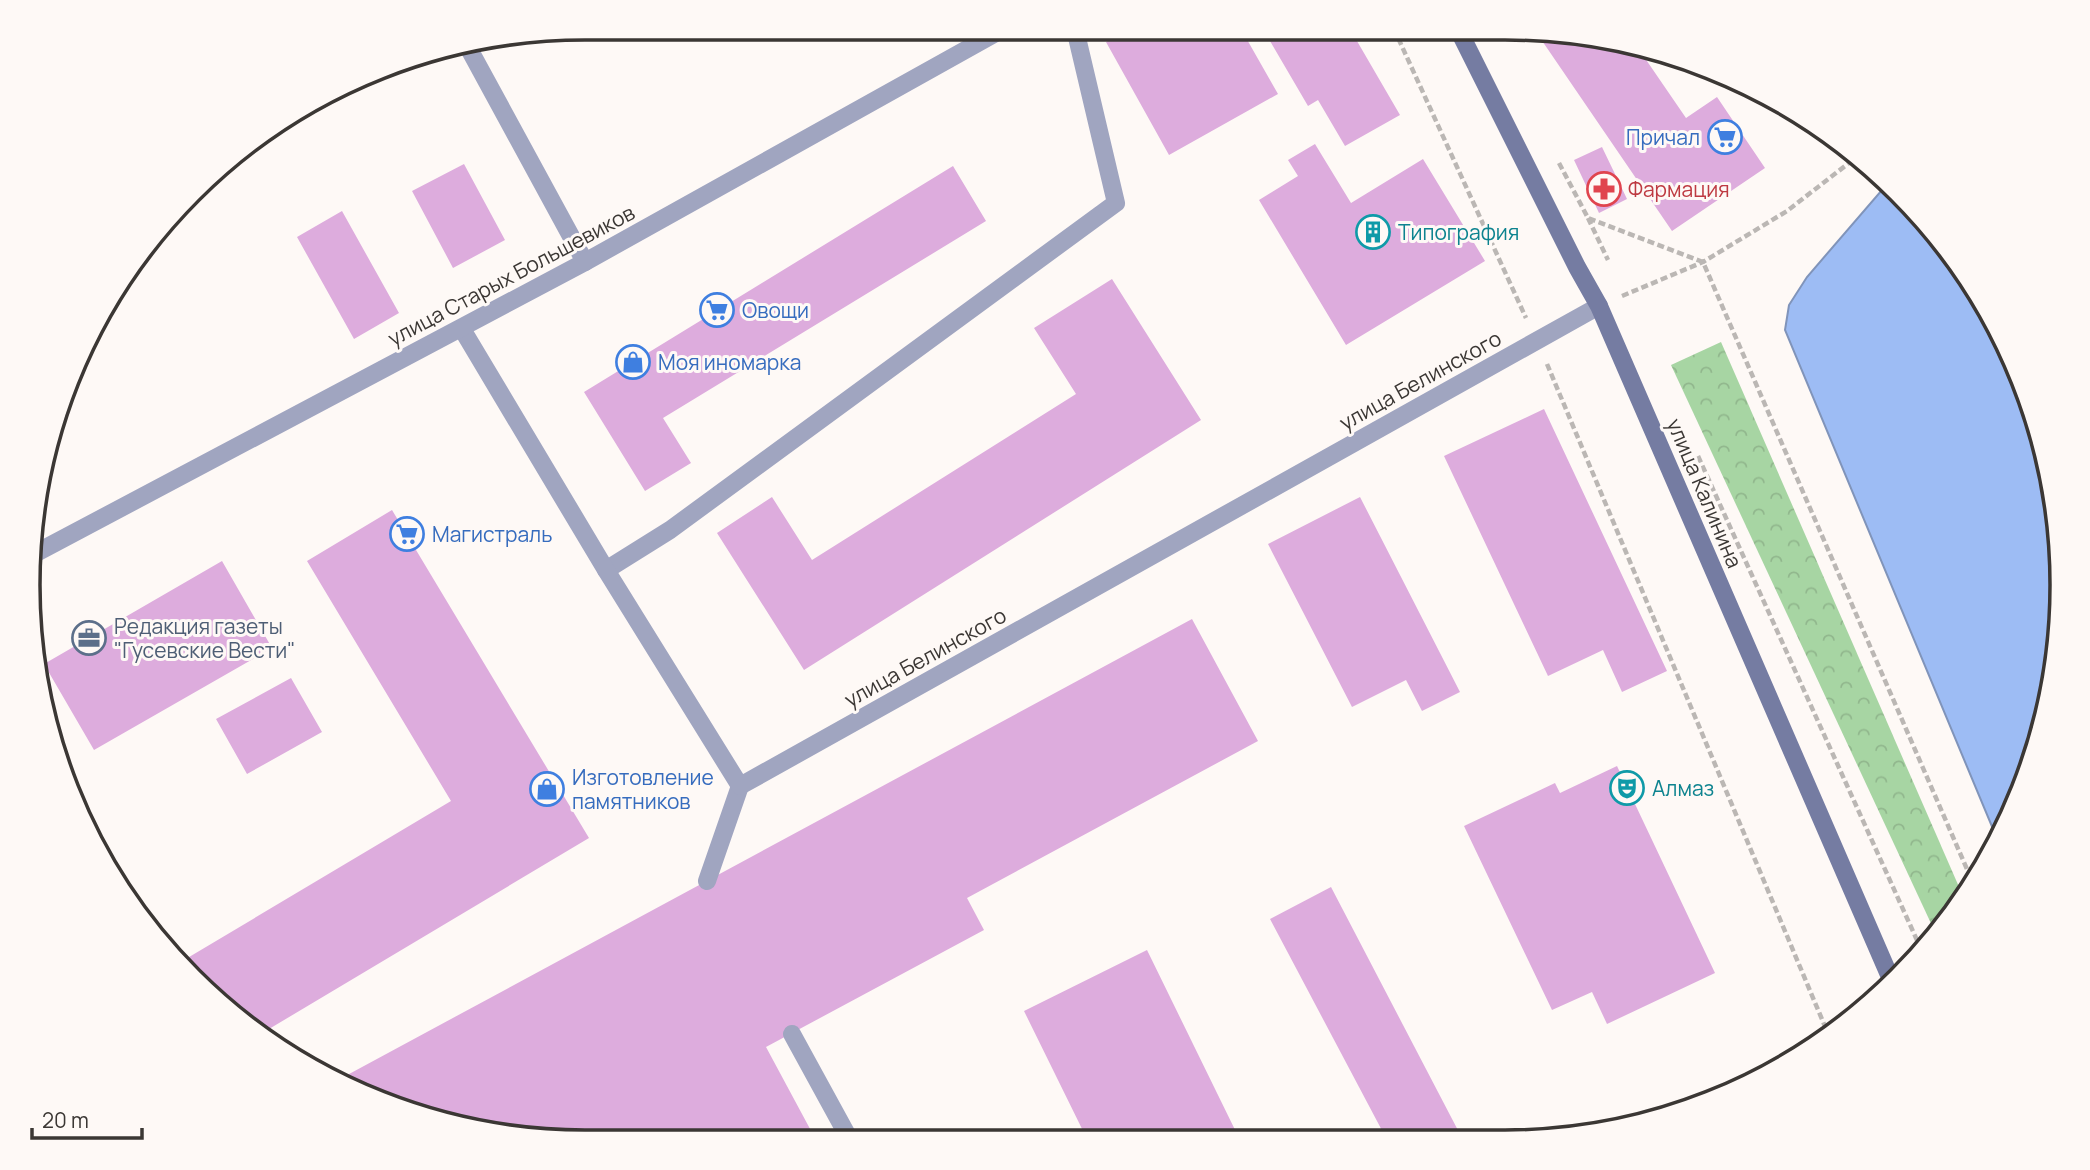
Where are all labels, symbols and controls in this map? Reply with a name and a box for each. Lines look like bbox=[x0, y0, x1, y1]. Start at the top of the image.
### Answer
supermarket icon: Причал bbox=[1706, 118, 1744, 156]
place label: Причал bbox=[1626, 123, 1700, 151]
pharmacy icon: Фармация bbox=[1585, 170, 1623, 208]
place label: Фармация bbox=[1628, 175, 1730, 203]
street label: улица Старых Большевиков bbox=[383, 198, 639, 352]
building icon: Типография bbox=[1354, 213, 1392, 251]
place label: Типография bbox=[1398, 218, 1519, 246]
supermarket icon: Овощи bbox=[698, 291, 736, 329]
place label: Овощи bbox=[742, 296, 809, 324]
street label: улица Белинского bbox=[1334, 324, 1506, 436]
shop icon: Моя иномарка bbox=[614, 343, 652, 381]
place label: Моя иномарка bbox=[658, 348, 801, 376]
street label: улица Калинина bbox=[1661, 414, 1749, 572]
supermarket icon: Магистраль bbox=[388, 515, 426, 553]
place label: Магистраль bbox=[432, 520, 552, 548]
street label: улица Белинского bbox=[839, 601, 1011, 713]
place label: Редакция газеты "Гусевские Вести" bbox=[114, 612, 295, 664]
office icon: Редакция газеты "Гусевские Вести" bbox=[70, 619, 108, 657]
place label: Изготовление памятников bbox=[572, 763, 714, 815]
theatre icon: Алмаз bbox=[1608, 769, 1646, 807]
shop icon: Изготовление памятников bbox=[528, 770, 566, 808]
place label: Алмаз bbox=[1652, 774, 1714, 802]
scale bar bbox=[32, 1096, 142, 1140]
text: 20 m bbox=[42, 1106, 89, 1134]

